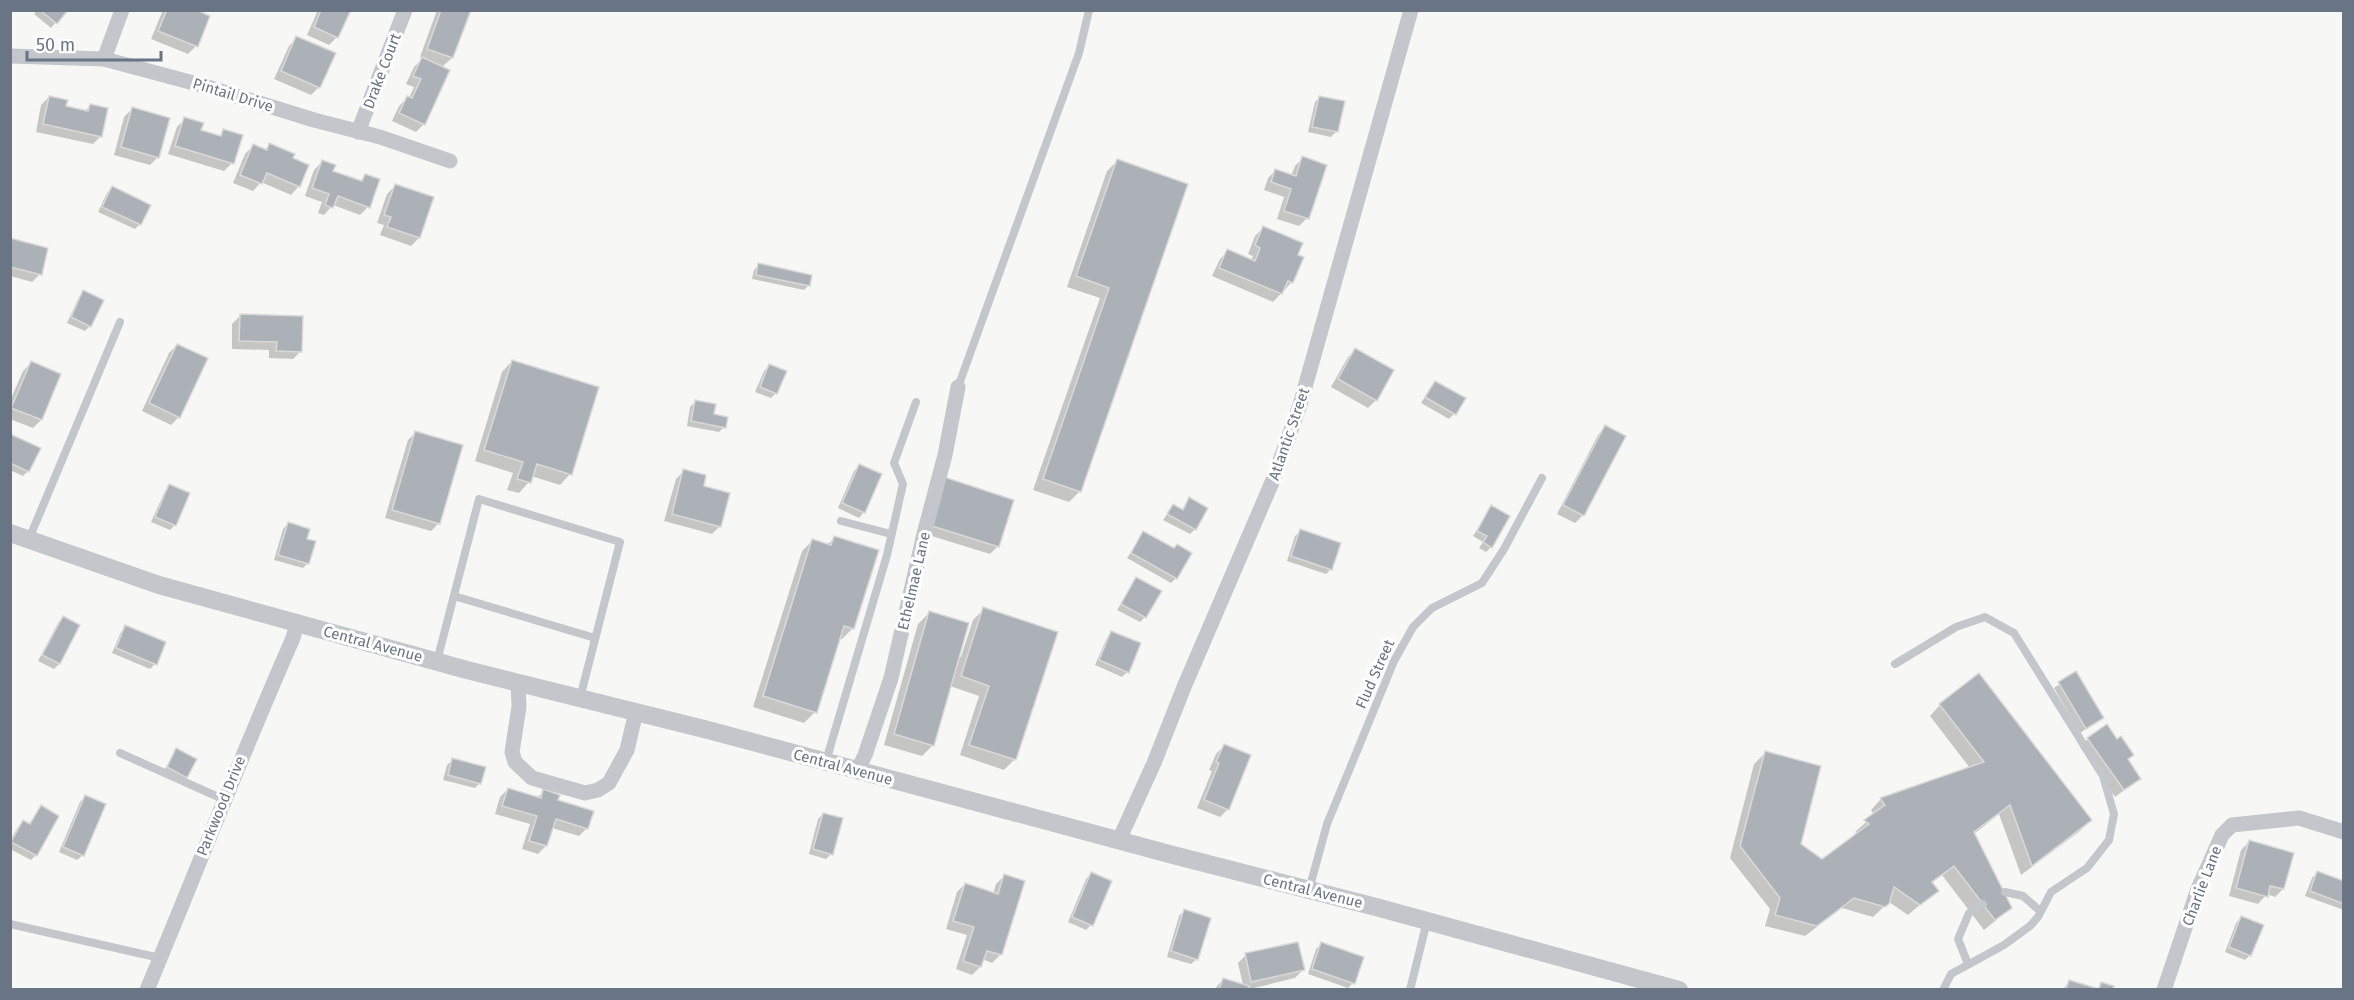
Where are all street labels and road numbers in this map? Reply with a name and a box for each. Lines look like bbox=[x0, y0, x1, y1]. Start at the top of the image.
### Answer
street label: Drake Court bbox=[359, 30, 405, 111]
street label: Pintail Drive bbox=[191, 74, 275, 116]
street label: Atlantic Street bbox=[1265, 385, 1313, 483]
street label: Ethelmae Lane bbox=[894, 530, 934, 632]
street label: Central Avenue bbox=[321, 622, 425, 666]
street label: Flud Street bbox=[1352, 636, 1399, 711]
street label: Central Avenue bbox=[791, 745, 895, 789]
street label: Parkwood Drive bbox=[193, 754, 249, 858]
street label: Charlie Lane bbox=[2179, 843, 2225, 929]
street label: Central Avenue bbox=[1261, 870, 1365, 912]

